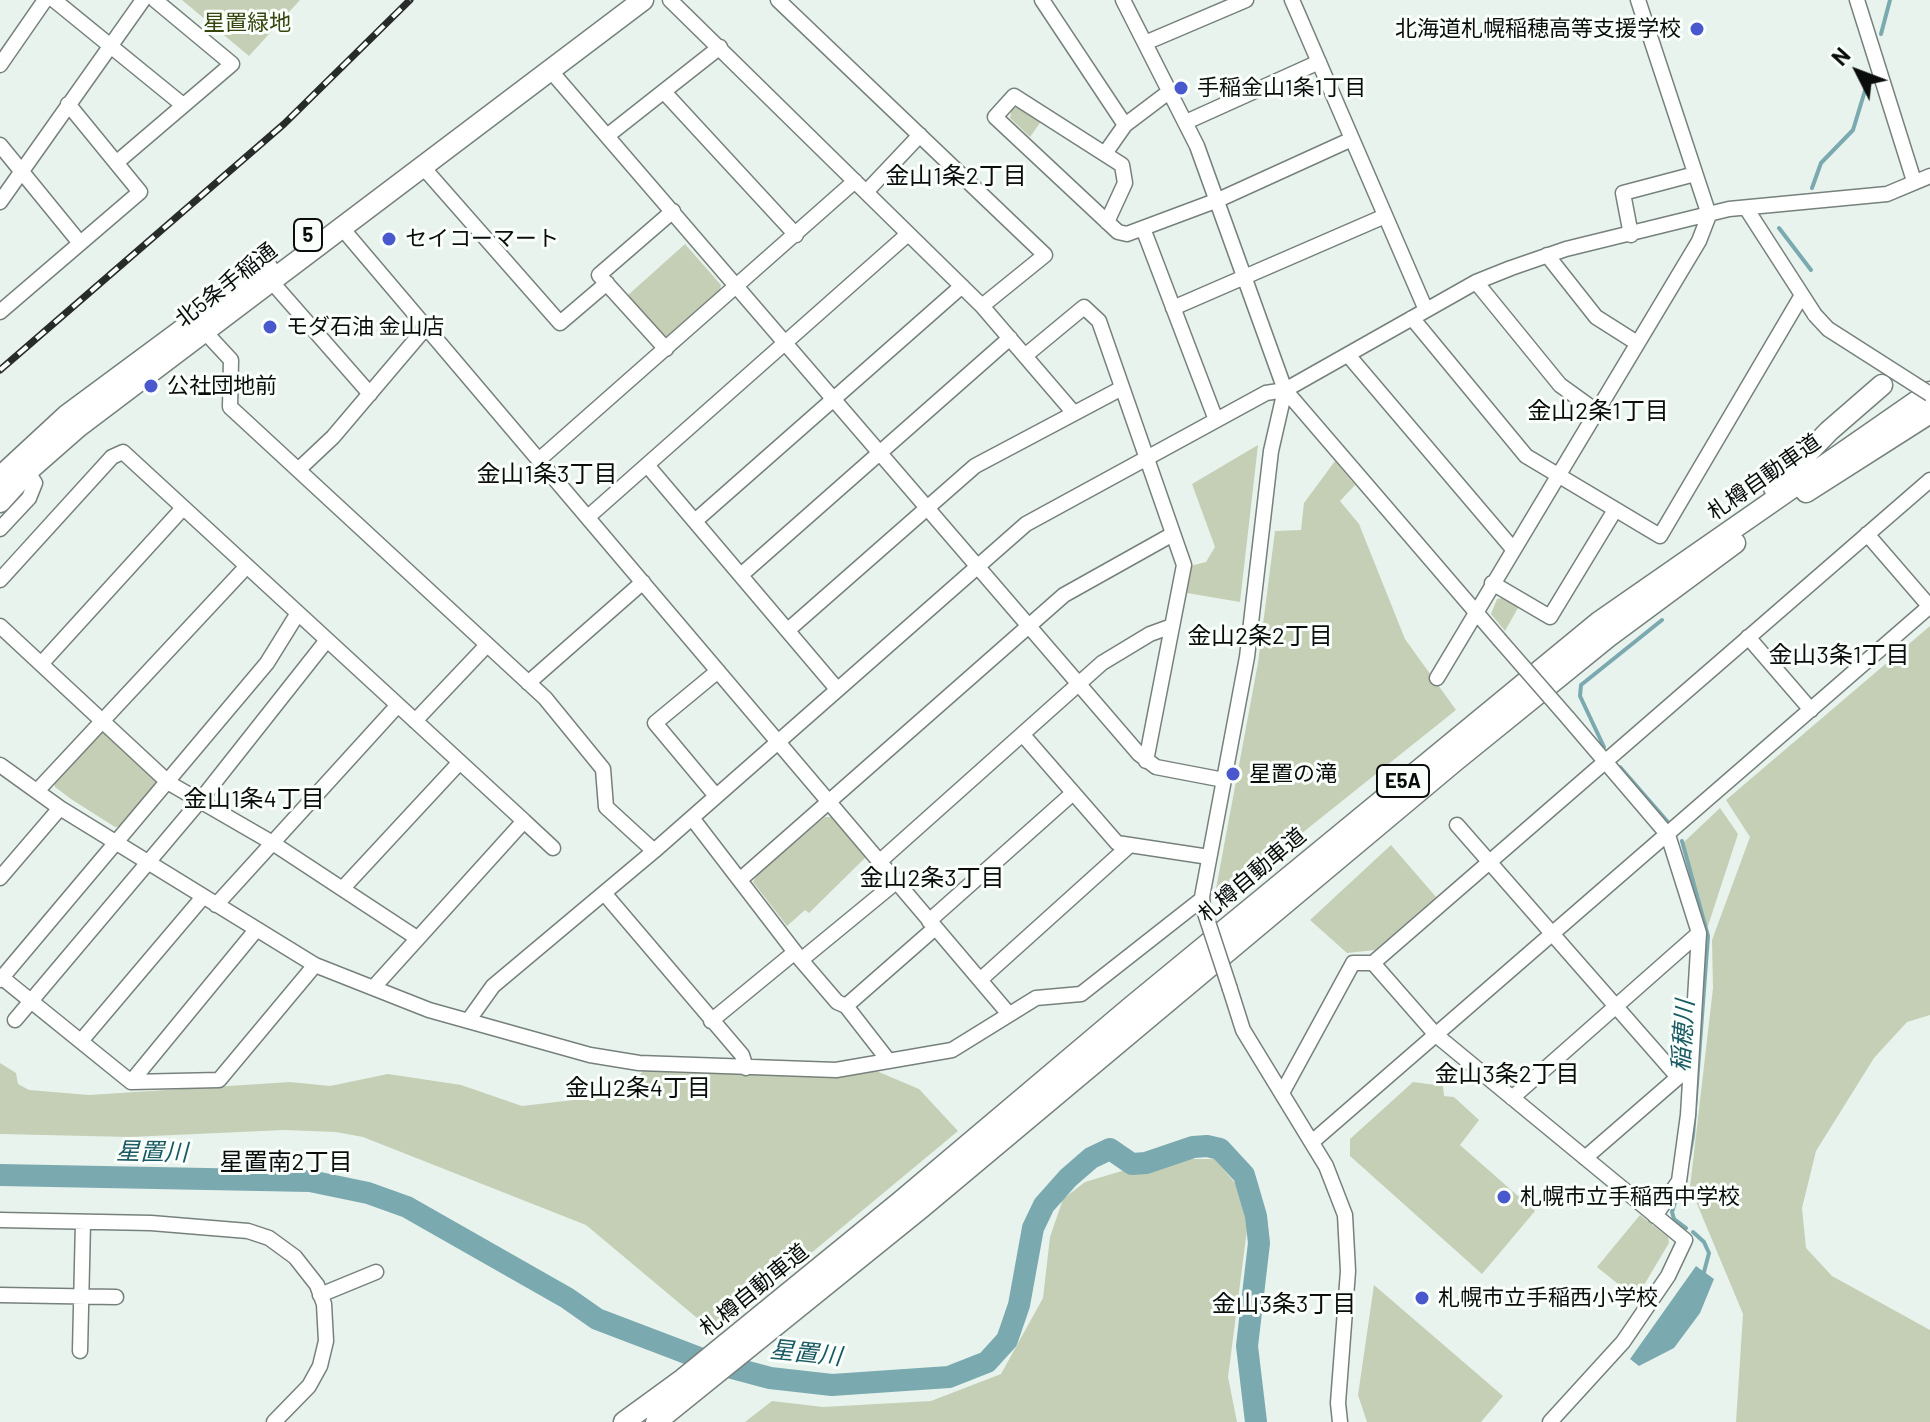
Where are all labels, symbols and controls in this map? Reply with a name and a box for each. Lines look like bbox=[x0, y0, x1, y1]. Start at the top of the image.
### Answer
park label: 星置緑地 bbox=[203, 10, 291, 36]
place label: 北海道札幌稲穂高等支援学校 bbox=[1395, 16, 1681, 42]
marker: 北海道札幌稲穂高等支援学校 bbox=[1688, 20, 1706, 38]
north arrow bbox=[1818, 32, 1898, 112]
text: N bbox=[1826, 42, 1855, 70]
place label: 手稲金山1条1丁目 bbox=[1197, 75, 1366, 101]
marker: 手稲金山1条1丁目 bbox=[1172, 79, 1190, 97]
district label: 金山1条2丁目 bbox=[885, 162, 1027, 190]
road number: 5 bbox=[294, 219, 322, 251]
place label: セイコーマート bbox=[405, 226, 559, 252]
marker: セイコーマート bbox=[380, 230, 398, 248]
street label: 北5条手稲通 bbox=[170, 237, 282, 333]
place label: モダ石油 金山店 bbox=[286, 314, 444, 340]
marker: モダ石油 金山店 bbox=[261, 318, 279, 336]
place label: 公社団地前 bbox=[167, 373, 277, 399]
marker: 公社団地前 bbox=[142, 377, 160, 395]
district label: 金山2条1丁目 bbox=[1527, 397, 1669, 425]
street label: 札樽自動車道 bbox=[1702, 428, 1826, 526]
district label: 金山1条3丁目 bbox=[477, 460, 617, 488]
district label: 金山2条2丁目 bbox=[1187, 622, 1333, 650]
district label: 金山3条1丁目 bbox=[1769, 641, 1909, 669]
place label: 星置の滝 bbox=[1249, 761, 1337, 787]
marker: 星置の滝 bbox=[1224, 765, 1242, 783]
road number: E5A bbox=[1377, 765, 1429, 797]
district label: 金山1条4丁目 bbox=[183, 785, 325, 813]
street label: 札樽自動車道 bbox=[1193, 822, 1311, 928]
district label: 金山2条3丁目 bbox=[859, 864, 1005, 892]
water label: 稲穂川 bbox=[1666, 999, 1700, 1073]
district label: 金山3条2丁目 bbox=[1434, 1060, 1580, 1088]
district label: 金山2条4丁目 bbox=[565, 1074, 711, 1102]
water label: 星置川 bbox=[116, 1137, 188, 1167]
district label: 星置南2丁目 bbox=[220, 1148, 352, 1176]
place label: 札幌市立手稲西中学校 bbox=[1520, 1184, 1740, 1210]
marker: 札幌市立手稲西中学校 bbox=[1495, 1188, 1513, 1206]
street label: 札樽自動車道 bbox=[694, 1238, 814, 1342]
place label: 札幌市立手稲西小学校 bbox=[1438, 1285, 1658, 1311]
marker: 札幌市立手稲西小学校 bbox=[1413, 1289, 1431, 1307]
district label: 金山3条3丁目 bbox=[1212, 1290, 1356, 1318]
water label: 星置川 bbox=[769, 1335, 843, 1371]

